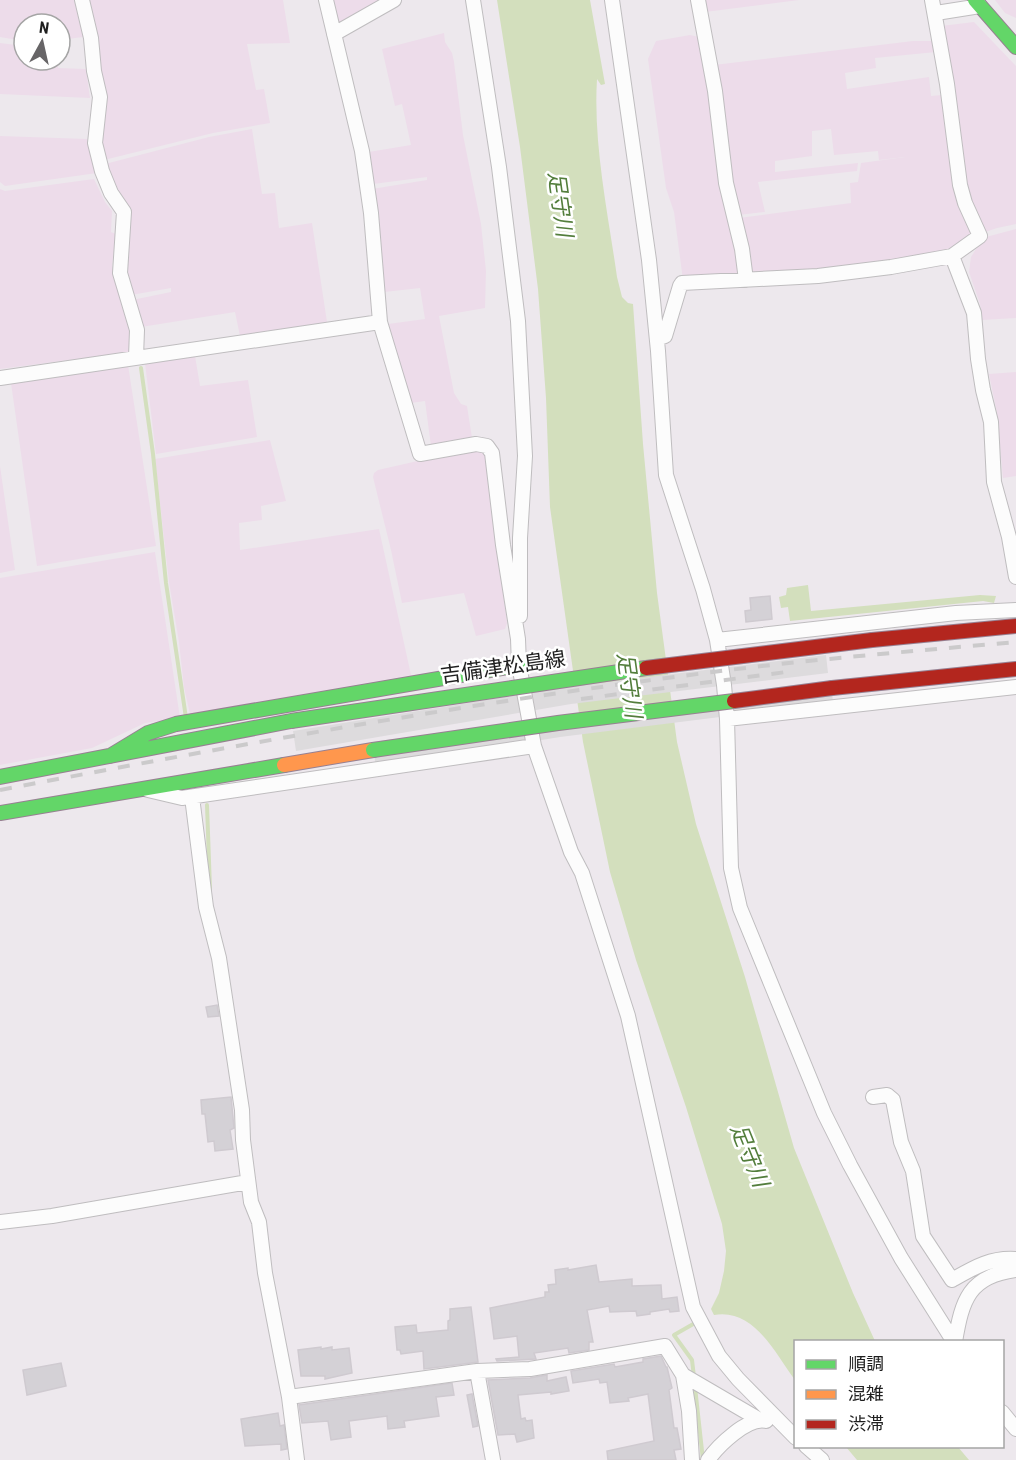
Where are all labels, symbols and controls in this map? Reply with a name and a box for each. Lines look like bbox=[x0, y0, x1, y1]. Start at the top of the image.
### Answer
north arrow bbox=[12, 12, 72, 72]
text: N bbox=[38, 18, 50, 38]
water label: 足守川 bbox=[544, 170, 578, 240]
street label: 吉備津松島線 bbox=[439, 646, 567, 688]
water label: 足守川 bbox=[613, 651, 647, 721]
water label: 足守川 bbox=[726, 1120, 774, 1192]
legend bbox=[794, 1340, 1004, 1448]
text: 順調 bbox=[848, 1353, 884, 1374]
text: 混雑 bbox=[848, 1383, 884, 1404]
text: 渋滞 bbox=[848, 1413, 884, 1434]

